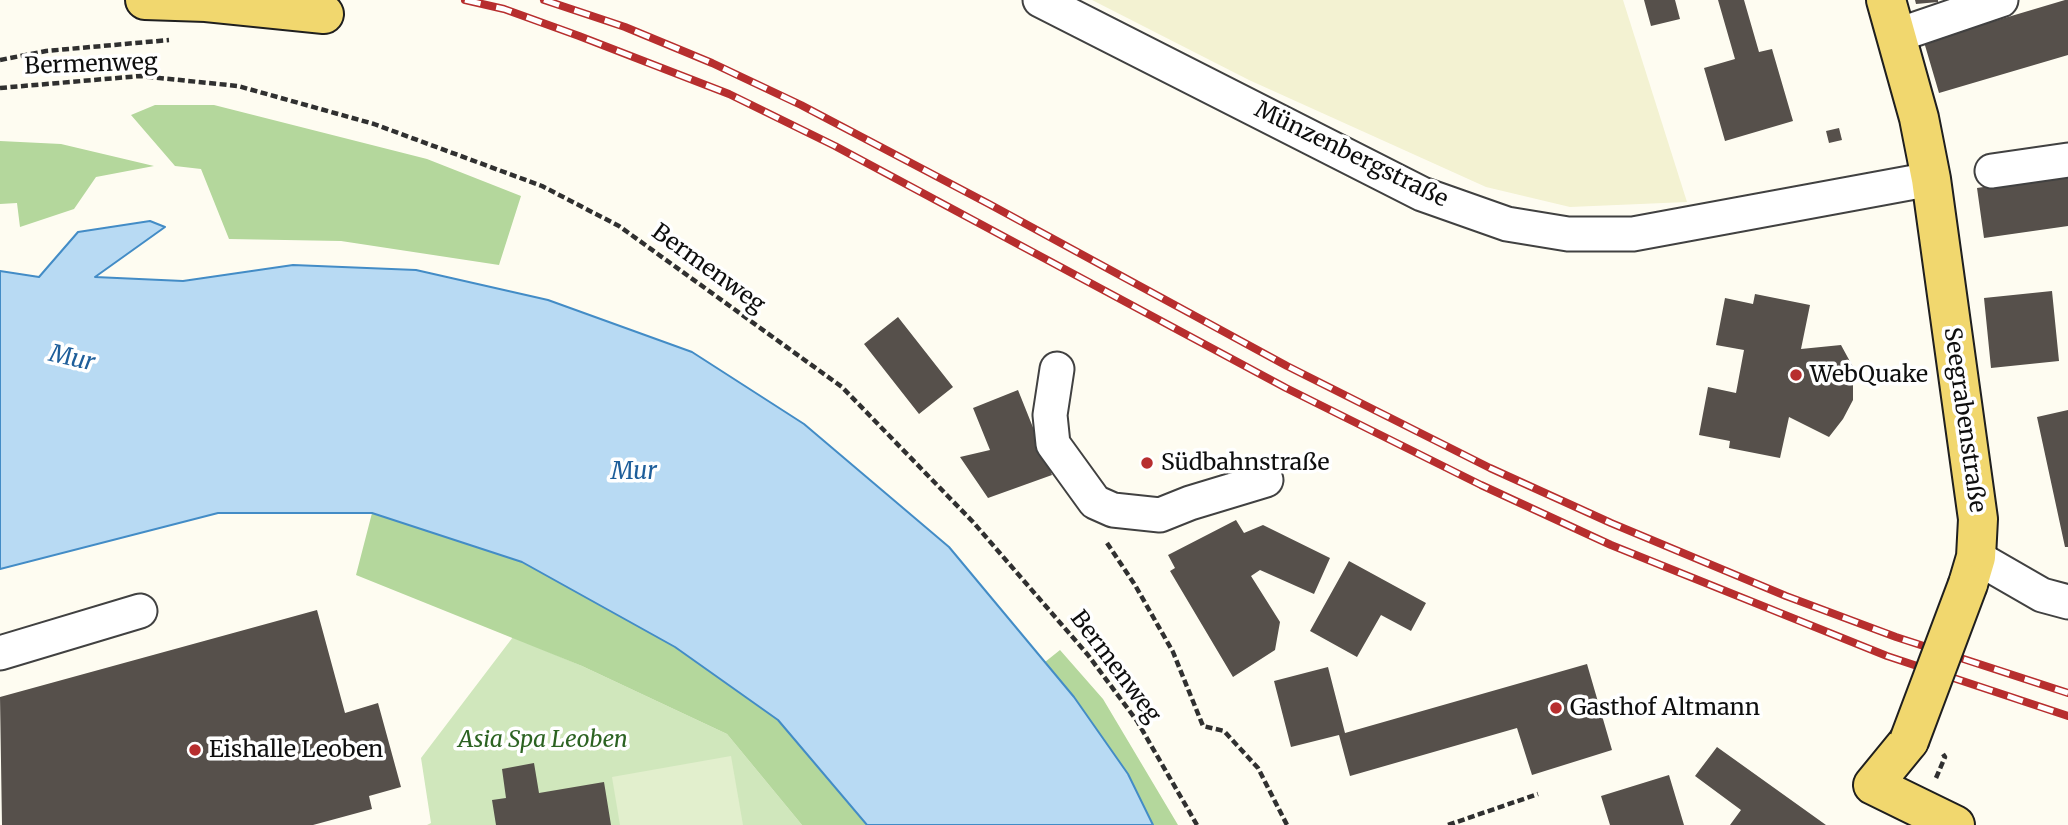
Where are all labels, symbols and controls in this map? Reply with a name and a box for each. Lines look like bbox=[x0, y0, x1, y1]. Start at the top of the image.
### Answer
street label: Bermenweg bbox=[24, 49, 158, 81]
street label: Münzenbergstraße bbox=[1250, 96, 1452, 214]
street label: Bermenweg bbox=[646, 219, 770, 319]
street label: Seegrabenstraße bbox=[1937, 326, 1991, 514]
water label: Mur bbox=[46, 340, 98, 378]
place label: WebQuake bbox=[1810, 361, 1928, 389]
marker: WebQuake bbox=[1788, 367, 1804, 383]
place label: Südbahnstraße bbox=[1161, 449, 1329, 477]
marker: Südbahnstraße bbox=[1139, 455, 1155, 471]
water label: Mur bbox=[611, 458, 657, 486]
street label: Bermenweg bbox=[1064, 605, 1166, 729]
place label: Gasthof Altmann bbox=[1570, 694, 1760, 722]
marker: Gasthof Altmann bbox=[1548, 700, 1564, 716]
park label: Asia Spa Leoben bbox=[458, 726, 628, 754]
place label: Eishalle Leoben bbox=[209, 736, 383, 764]
marker: Eishalle Leoben bbox=[187, 742, 203, 758]

